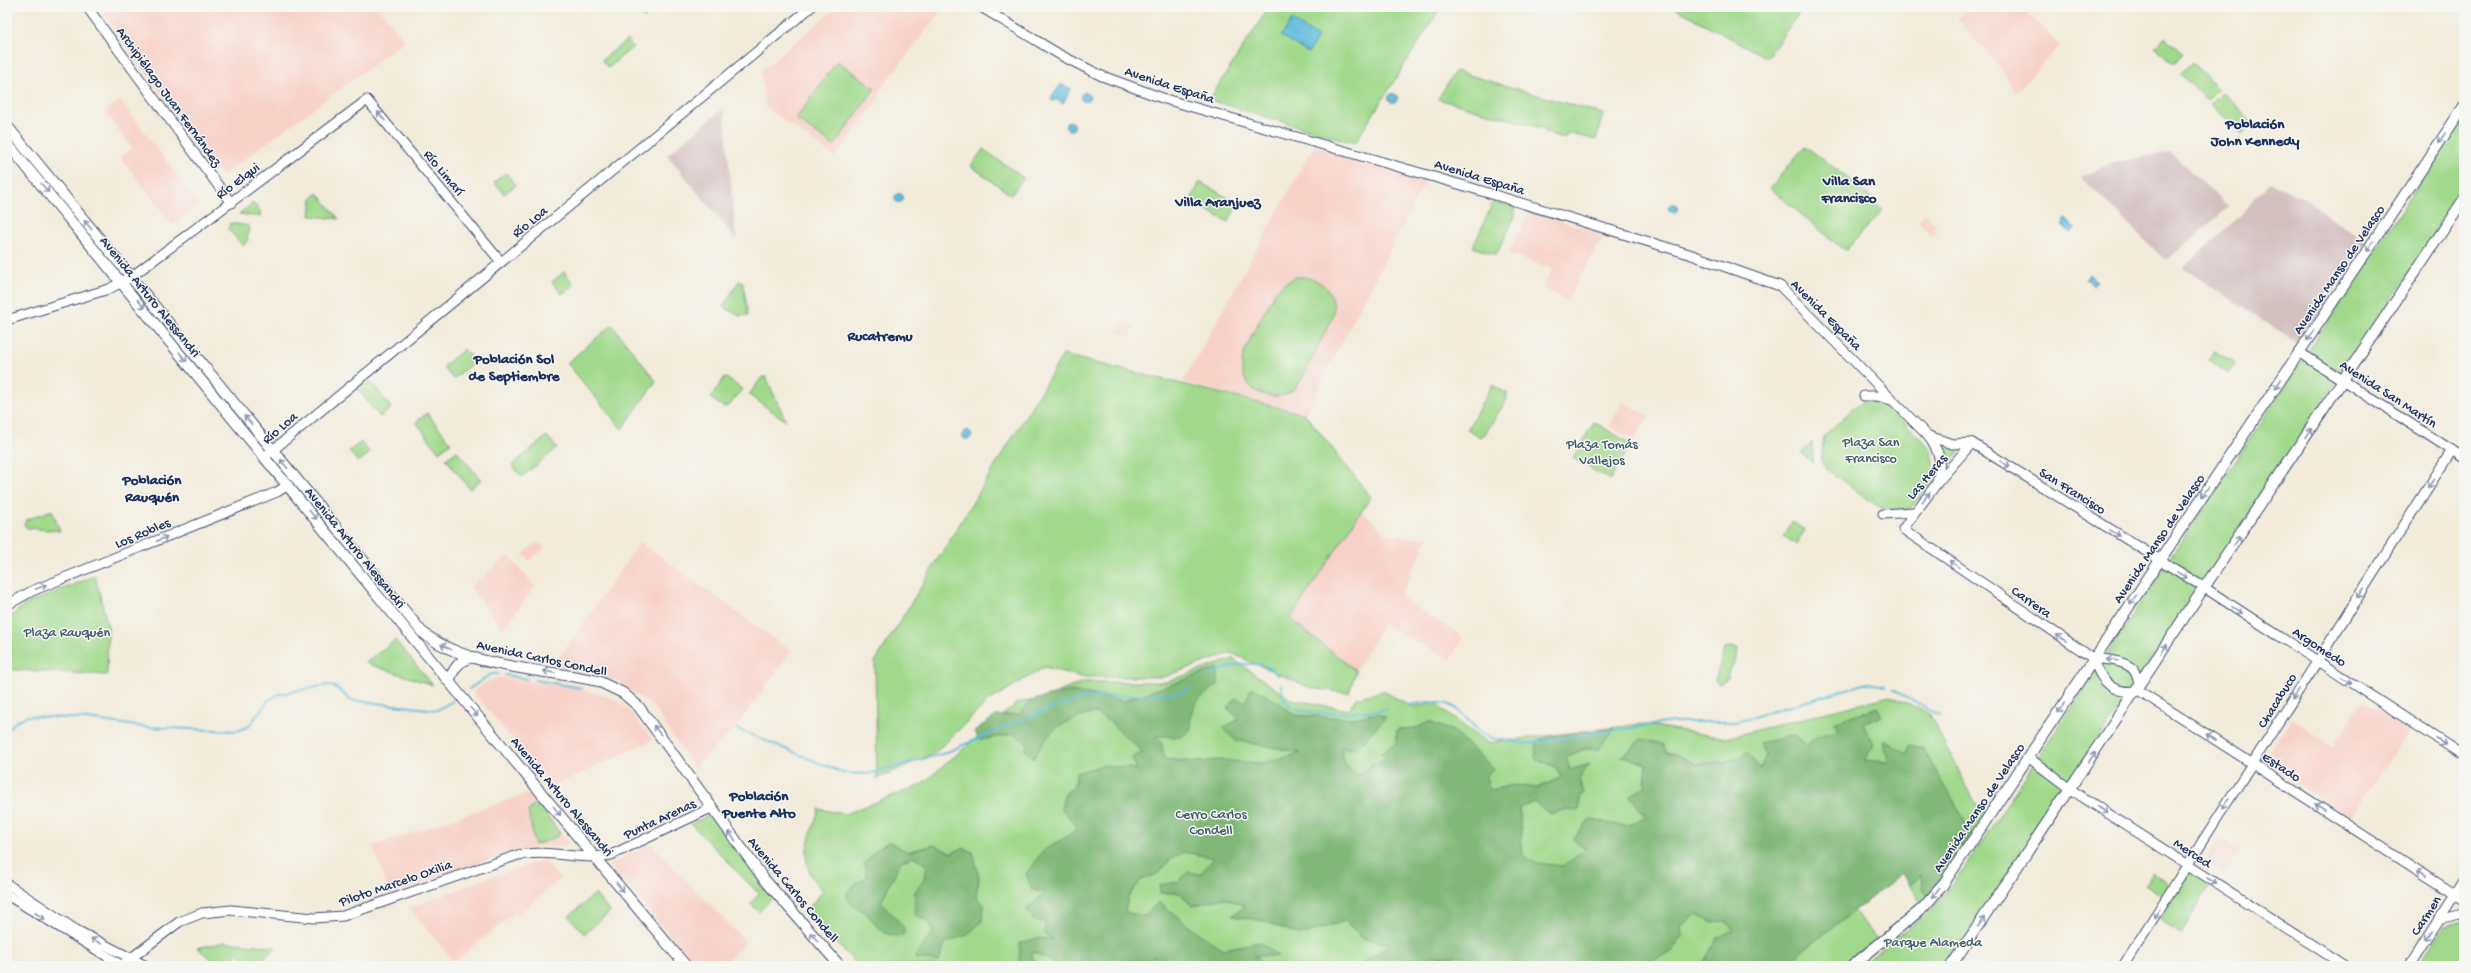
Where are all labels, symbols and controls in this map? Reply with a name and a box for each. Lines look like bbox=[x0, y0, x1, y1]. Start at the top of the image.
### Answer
street label: Archipiélago Juan Fernández bbox=[111, 24, 225, 171]
street label: Avenida España bbox=[1122, 64, 1218, 109]
one-way arrow bbox=[376, 111, 385, 122]
district label: Población John Kennedy bbox=[2210, 116, 2300, 151]
one-way arrow bbox=[2438, 132, 2446, 143]
street label: Río Limarí bbox=[419, 147, 468, 201]
street label: Avenida España bbox=[1432, 157, 1528, 201]
street label: Río Elqui bbox=[213, 160, 264, 204]
district label: Villa San Francisco bbox=[1820, 173, 1877, 208]
one-way arrow bbox=[40, 183, 49, 194]
district label: Villa Aranjuez bbox=[1174, 194, 1262, 212]
street label: Río Loa bbox=[509, 203, 553, 242]
street label: Avenida Manso de Velasco bbox=[2290, 203, 2390, 338]
one-way arrow bbox=[84, 220, 93, 231]
street label: Avenida Arturo Alessandri bbox=[95, 233, 203, 362]
one-way arrow bbox=[2366, 240, 2374, 251]
street label: Avenida España bbox=[1786, 277, 1865, 356]
one-way arrow bbox=[136, 298, 145, 309]
district label: Rucatremu bbox=[846, 328, 914, 346]
one-way arrow bbox=[2306, 330, 2314, 341]
one-way arrow bbox=[179, 351, 187, 362]
district label: Población Sol de Septiembre bbox=[469, 351, 561, 386]
street label: Avenida San Martín bbox=[2336, 357, 2440, 433]
one-way arrow bbox=[2273, 378, 2281, 390]
street label: Río Loa bbox=[260, 408, 303, 449]
one-way arrow bbox=[243, 414, 252, 425]
one-way arrow bbox=[2305, 428, 2313, 439]
park label: Plaza San Francisco bbox=[1842, 435, 1900, 468]
park label: Plaza Tomás Vallejos bbox=[1565, 437, 1639, 470]
street label: Las Heras bbox=[1904, 451, 1952, 504]
one-way arrow bbox=[280, 459, 289, 470]
one-way arrow bbox=[2000, 460, 2011, 468]
street label: San Francisco bbox=[2035, 465, 2108, 519]
district label: Población Rauquén bbox=[122, 472, 182, 507]
street label: Avenida Manso de Velasco bbox=[2110, 472, 2210, 607]
one-way arrow bbox=[2427, 477, 2435, 488]
street label: Avenida Arturo Alessandri bbox=[300, 484, 408, 613]
one-way arrow bbox=[2201, 486, 2209, 497]
one-way arrow bbox=[1921, 492, 1930, 502]
one-way arrow bbox=[308, 509, 317, 520]
street label: Los Robles bbox=[113, 515, 174, 554]
one-way arrow bbox=[2110, 529, 2121, 537]
one-way arrow bbox=[156, 535, 168, 542]
one-way arrow bbox=[2233, 535, 2241, 547]
one-way arrow bbox=[1949, 560, 1960, 568]
one-way arrow bbox=[2176, 571, 2188, 579]
one-way arrow bbox=[35, 583, 47, 591]
street label: Carrera bbox=[2007, 583, 2055, 624]
one-way arrow bbox=[2356, 587, 2365, 598]
one-way arrow bbox=[2129, 595, 2137, 606]
one-way arrow bbox=[2231, 606, 2243, 614]
street label: Argomedo bbox=[2288, 624, 2349, 672]
park label: Plaza Rauquén bbox=[23, 625, 111, 642]
one-way arrow bbox=[2056, 634, 2067, 642]
street label: Avenida Carlos Condell bbox=[475, 637, 608, 682]
one-way arrow bbox=[440, 643, 452, 651]
one-way arrow bbox=[2161, 643, 2169, 655]
one-way arrow bbox=[2106, 656, 2119, 664]
one-way arrow bbox=[543, 667, 556, 675]
street label: Chacabuco bbox=[2255, 671, 2302, 732]
one-way arrow bbox=[2341, 676, 2352, 684]
one-way arrow bbox=[2292, 688, 2300, 699]
one-way arrow bbox=[2057, 703, 2065, 714]
one-way arrow bbox=[469, 706, 478, 717]
one-way arrow bbox=[653, 725, 661, 736]
one-way arrow bbox=[2205, 732, 2217, 740]
street label: Avenida Arturo Alessandri bbox=[506, 734, 616, 861]
one-way arrow bbox=[2435, 738, 2447, 746]
street label: Avenida Manso de Velasco bbox=[1930, 741, 2030, 876]
street label: Estado bbox=[2258, 749, 2303, 787]
one-way arrow bbox=[2088, 752, 2096, 763]
district label: Población Puente Alto bbox=[721, 788, 796, 823]
street label: Punta Arenas bbox=[620, 796, 700, 845]
one-way arrow bbox=[2222, 798, 2230, 810]
one-way arrow bbox=[2315, 803, 2326, 811]
one-way arrow bbox=[553, 806, 562, 817]
park label: Cerro Carlos Condell bbox=[1175, 807, 1247, 840]
one-way arrow bbox=[2097, 807, 2109, 815]
one-way arrow bbox=[728, 831, 736, 842]
street label: Avenida Carlos Condell bbox=[743, 834, 841, 947]
street label: Merced bbox=[2169, 836, 2215, 874]
street label: Piloto Marcelo Oxilia bbox=[336, 857, 456, 912]
one-way arrow bbox=[2417, 869, 2428, 877]
one-way arrow bbox=[2206, 877, 2218, 885]
one-way arrow bbox=[615, 881, 624, 892]
one-way arrow bbox=[1932, 888, 1941, 898]
street label: Carmen bbox=[2408, 893, 2446, 940]
one-way arrow bbox=[2152, 908, 2161, 919]
one-way arrow bbox=[34, 913, 46, 921]
one-way arrow bbox=[1977, 917, 1985, 928]
one-way arrow bbox=[2424, 930, 2432, 941]
one-way arrow bbox=[809, 932, 819, 942]
park label: Parque Alameda bbox=[1883, 935, 1983, 952]
one-way arrow bbox=[90, 937, 102, 944]

